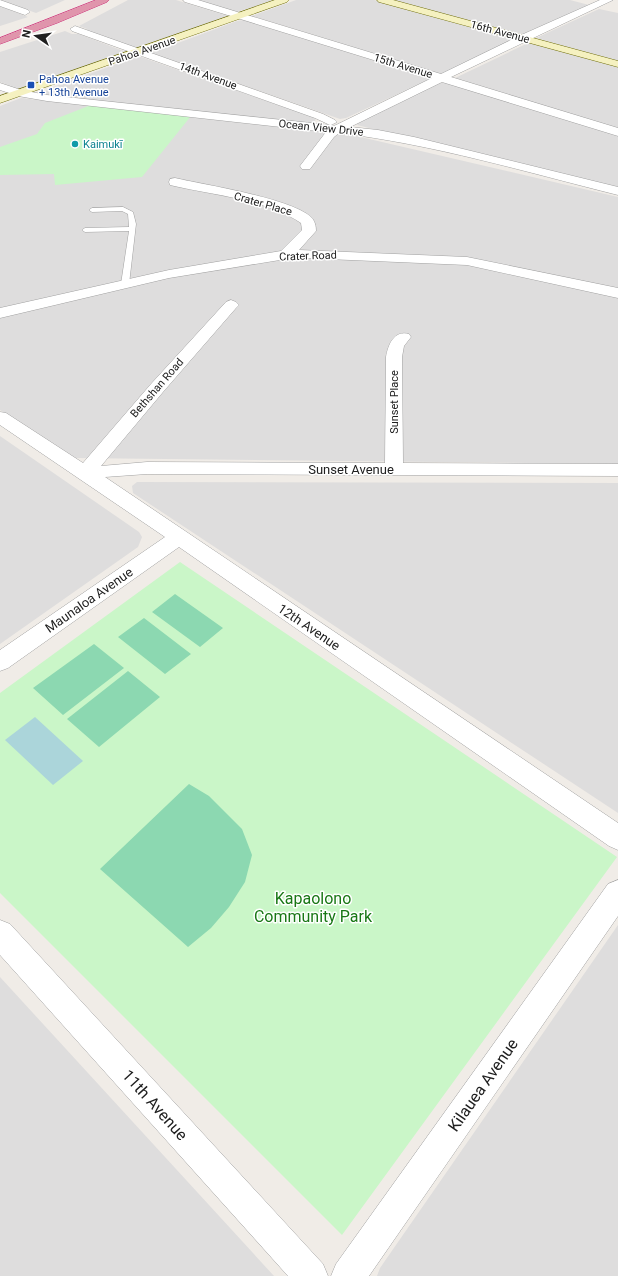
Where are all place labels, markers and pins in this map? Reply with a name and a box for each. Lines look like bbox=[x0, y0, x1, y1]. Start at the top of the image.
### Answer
place label: Pahoa Avenue + 13th Avenue bbox=[39, 73, 109, 99]
marker: Pahoa Avenue + 13th Avenue bbox=[26, 80, 36, 90]
place label: Kaimukī bbox=[83, 138, 124, 151]
marker: Kaimukī bbox=[70, 139, 80, 149]

